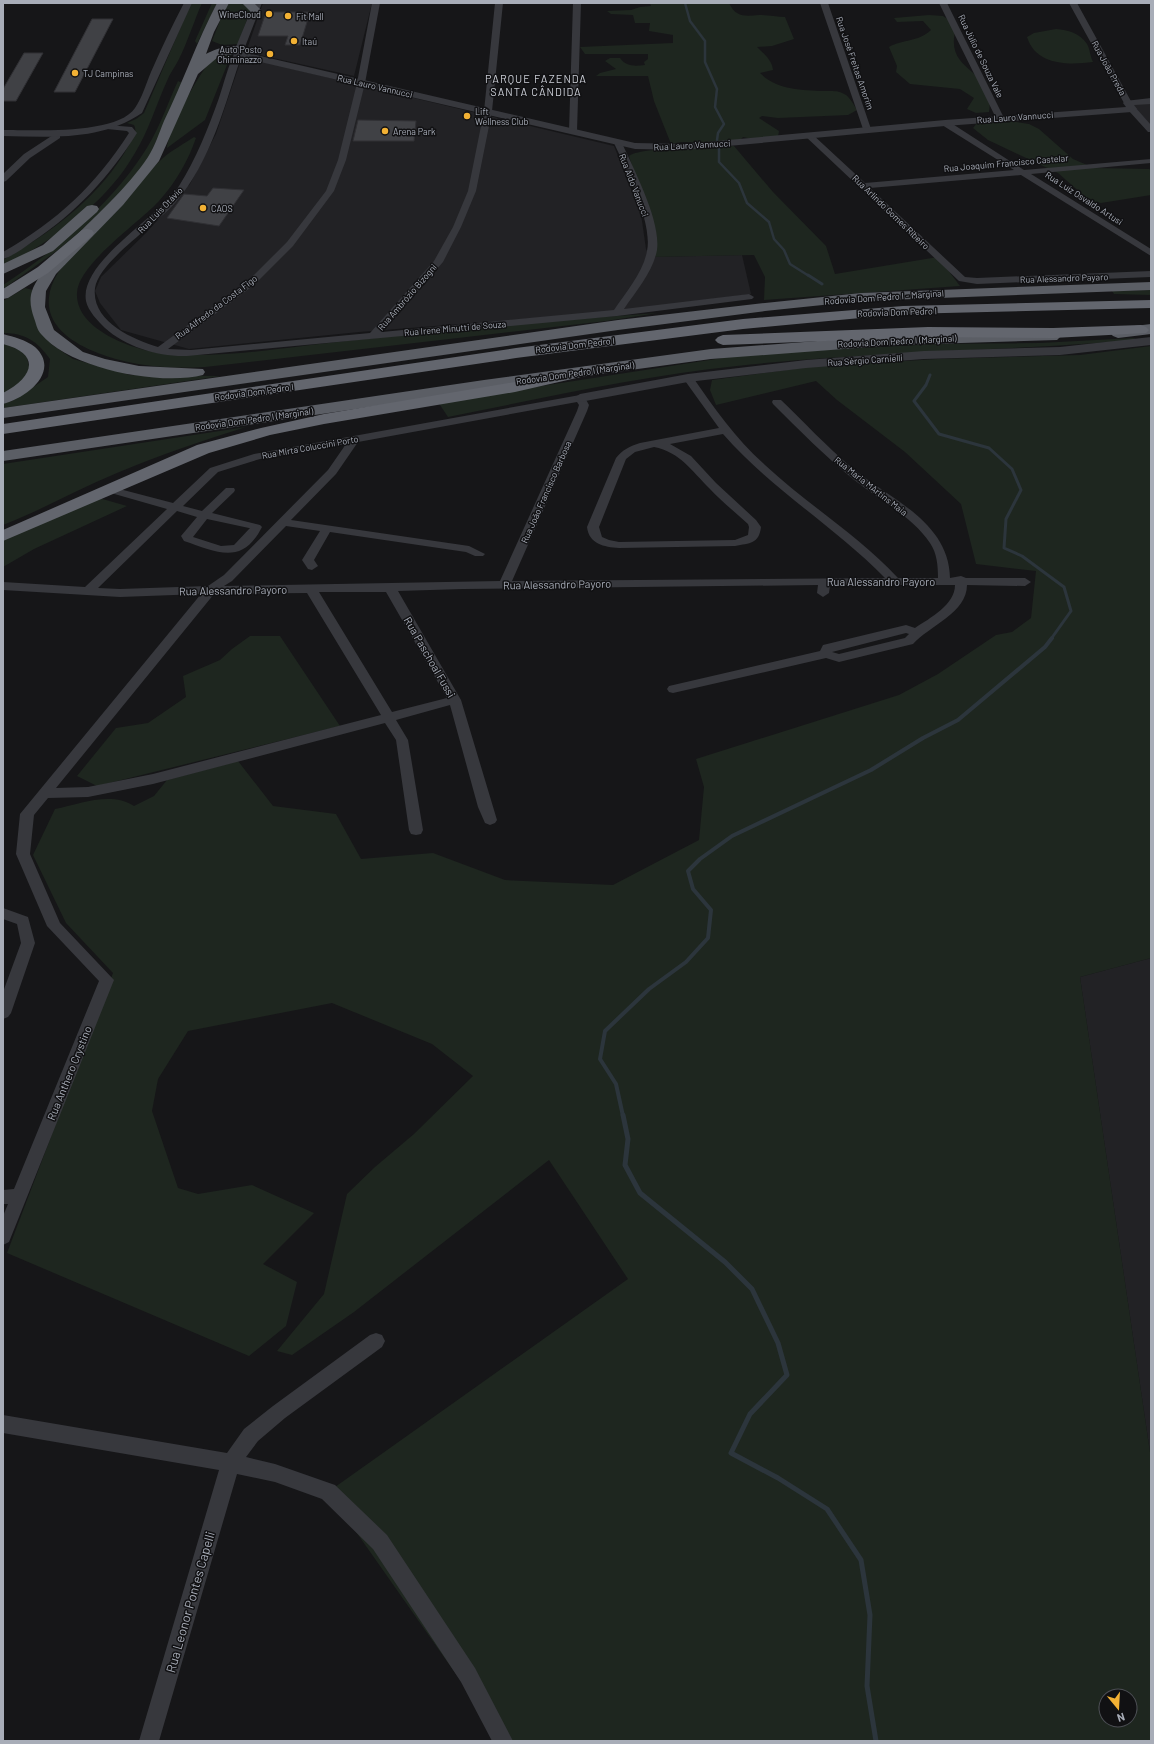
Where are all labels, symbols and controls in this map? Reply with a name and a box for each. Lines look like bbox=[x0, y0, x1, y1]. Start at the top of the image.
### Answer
place label: WineCloud bbox=[219, 9, 261, 20]
marker: WineCloud bbox=[264, 9, 274, 19]
marker: Fit Mall bbox=[283, 11, 293, 21]
place label: Fit Mall bbox=[296, 11, 324, 22]
street label: Rua Jùlio de Souza Vale bbox=[956, 13, 1006, 100]
street label: Rua José Freitas Amorim bbox=[834, 15, 876, 111]
marker: Itaú bbox=[289, 36, 299, 46]
place label: Itaú bbox=[302, 36, 317, 47]
street label: Rua João Preda bbox=[1089, 39, 1129, 97]
place label: Auto Posto Chiminazzo bbox=[217, 44, 262, 65]
marker: Auto Posto Chiminazzo bbox=[265, 49, 275, 59]
marker: TJ Campinas bbox=[70, 68, 80, 78]
place label: TJ Campinas bbox=[83, 68, 133, 79]
street label: Rua Lauro Vannucci bbox=[336, 72, 414, 100]
district label: PARQUE FAZENDA SANTA CÂNDIDA bbox=[485, 72, 587, 98]
place label: Lift Wellness Club bbox=[475, 106, 529, 127]
street label: Rua Lauro Vannucci bbox=[976, 109, 1054, 125]
marker: Lift Wellness Club bbox=[462, 111, 472, 121]
marker: Arena Park bbox=[380, 126, 390, 136]
place label: Arena Park bbox=[393, 126, 436, 137]
street label: Rua Lauro Vannucci bbox=[653, 137, 731, 153]
street label: Rua Aldo Vanucci bbox=[617, 152, 651, 218]
street label: Rua Joaquim Francisco Castelar bbox=[943, 152, 1070, 174]
street label: Rua Luíz Osvaldo Artusi bbox=[1043, 169, 1125, 227]
street label: Rua Arlindo Gomes Ribeiro bbox=[850, 172, 932, 252]
street label: Rua Luis Otávio bbox=[135, 185, 185, 235]
marker: CAOS bbox=[198, 203, 208, 213]
place label: CAOS bbox=[211, 203, 233, 214]
street label: Rua Ambrózio Bizogni bbox=[375, 262, 439, 332]
street label: Rua Alessandro Payaro bbox=[1020, 271, 1108, 285]
street label: Rua Alfredo da Costa Figo bbox=[173, 272, 259, 341]
street label: Rodovia Dom Pedro I - Marginal bbox=[824, 287, 944, 307]
street label: Rodovia Dom Pedro I bbox=[857, 305, 937, 319]
street label: Rua Irene Minutti de Souza bbox=[403, 318, 507, 338]
street label: Rodovia Dom Pedro I (Marginal) bbox=[837, 332, 957, 350]
street label: Rodovia Dom Pedro I bbox=[535, 335, 615, 355]
street label: Rua Sérgio Carnielli bbox=[827, 352, 903, 368]
street label: Rodovia Dom Pedro I (Marginal) bbox=[515, 359, 635, 387]
street label: Rodovia Dom Pedro I bbox=[214, 381, 294, 403]
street label: Rodovia Dom Pedro I (Marginal) bbox=[194, 405, 314, 433]
street label: Rua Mirta Coluccini Porto bbox=[261, 433, 359, 461]
street label: Rua João Francisco Barbosa bbox=[518, 439, 574, 545]
street label: Rua Maria MArtins Maia bbox=[832, 454, 910, 518]
street label: Rua Alessandro Payoro bbox=[827, 575, 935, 588]
street label: Rua Alessandro Payoro bbox=[503, 577, 611, 591]
street label: Rua Alessandro Payoro bbox=[179, 583, 287, 597]
street label: Rua Paschoal Fussi bbox=[402, 614, 458, 700]
street label: Rua Anthero Crystino bbox=[44, 1024, 94, 1122]
street label: Rua Leonor Pontes Capelli bbox=[162, 1529, 218, 1675]
north arrow bbox=[1098, 1688, 1138, 1728]
text: N bbox=[1116, 1711, 1127, 1725]

